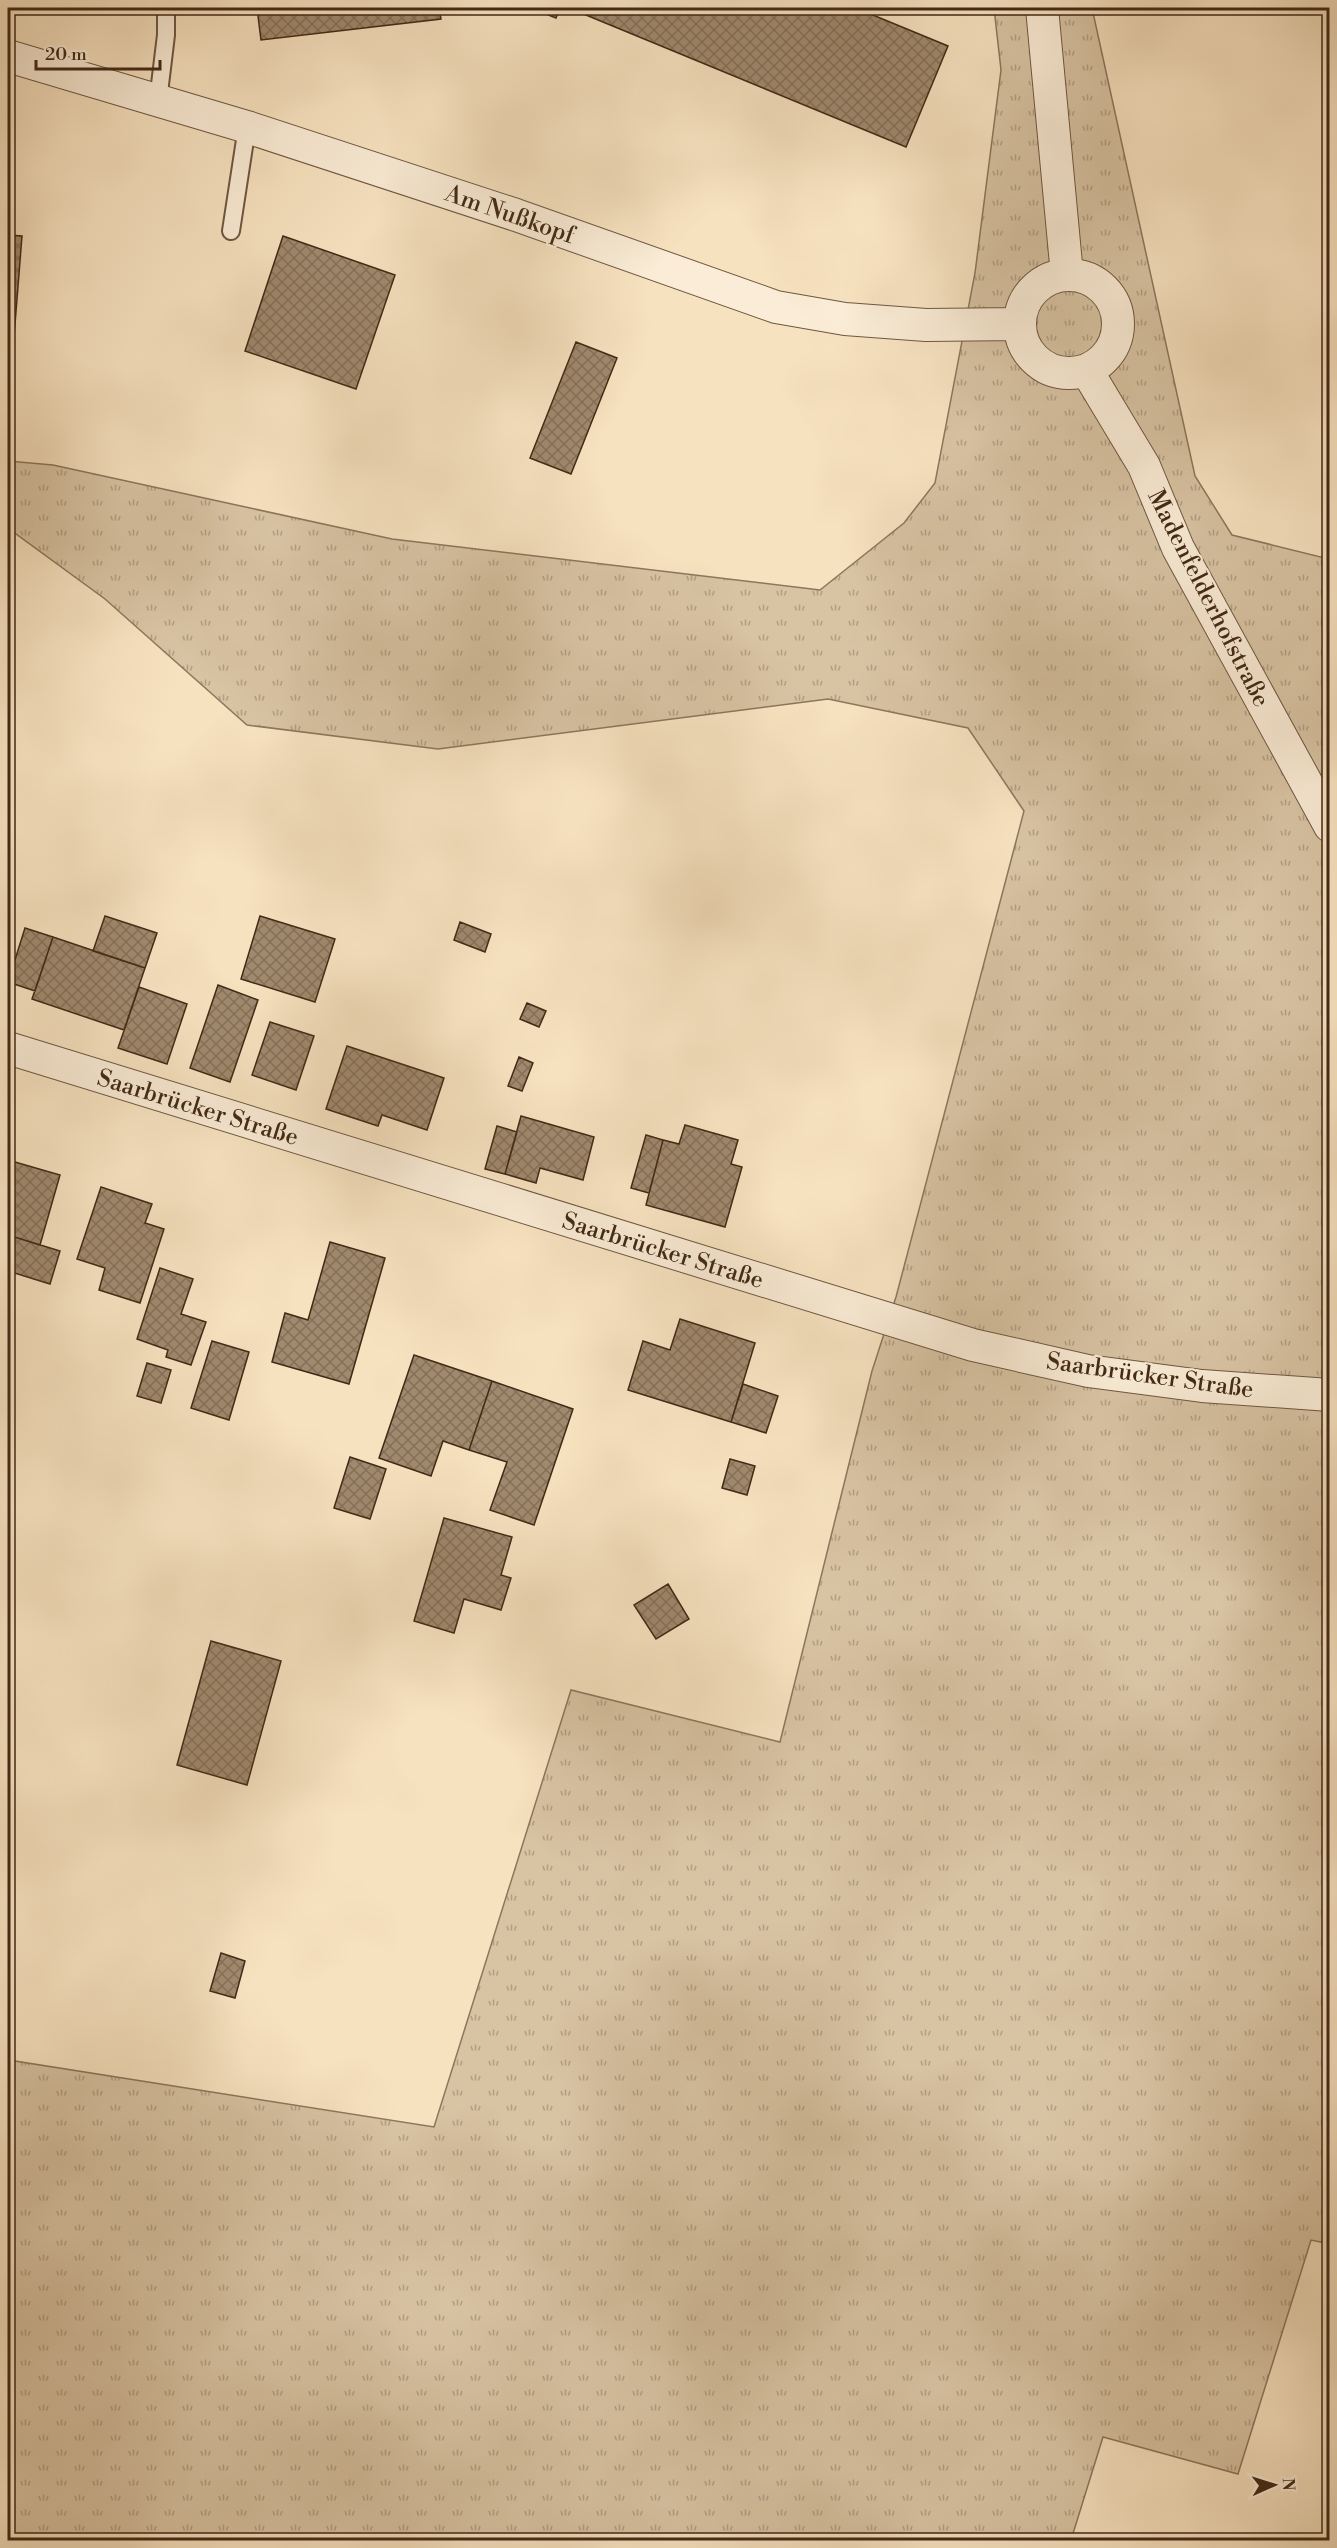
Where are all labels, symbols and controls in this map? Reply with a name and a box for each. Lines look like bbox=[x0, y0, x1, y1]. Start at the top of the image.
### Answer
scale bar bbox=[36, 33, 160, 71]
text: 20 m bbox=[45, 43, 87, 66]
street label: Am Nußkopf bbox=[440, 178, 580, 252]
street label: Madenfelderhofstraße bbox=[1140, 485, 1276, 712]
street label: Saarbrücker Straße bbox=[93, 1063, 302, 1153]
street label: Saarbrücker Straße bbox=[558, 1206, 767, 1296]
street label: Saarbrücker Straße bbox=[1044, 1347, 1255, 1405]
north arrow bbox=[1244, 2455, 1304, 2515]
text: N bbox=[1278, 2477, 1298, 2491]

